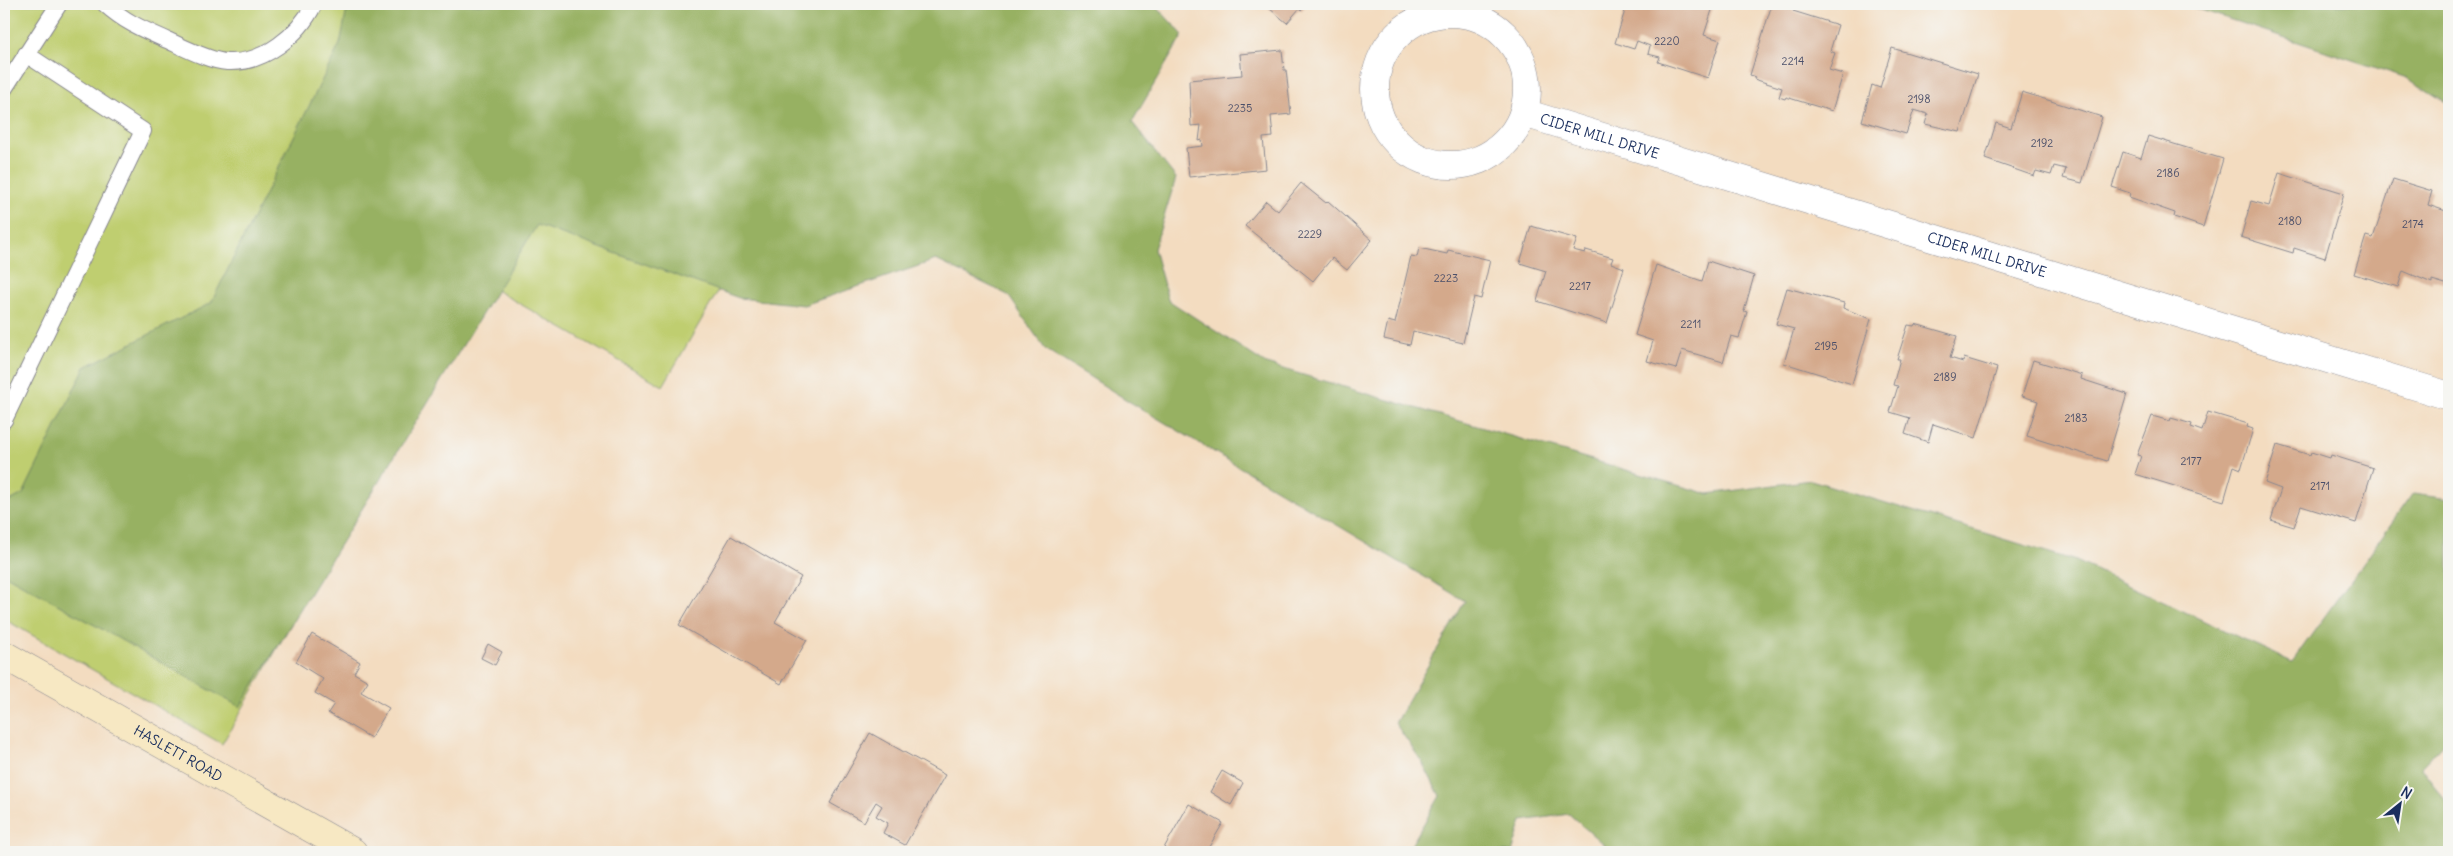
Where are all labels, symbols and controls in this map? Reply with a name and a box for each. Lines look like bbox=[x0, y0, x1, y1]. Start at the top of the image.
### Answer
house number: 2220 bbox=[1654, 34, 1680, 48]
house number: 2214 bbox=[1782, 54, 1804, 68]
house number: 2198 bbox=[1907, 92, 1931, 106]
house number: 2235 bbox=[1228, 101, 1252, 115]
street label: CIDER MILL DRIVE bbox=[1538, 109, 1661, 163]
house number: 2192 bbox=[2031, 136, 2053, 150]
house number: 2186 bbox=[2156, 166, 2180, 180]
house number: 2180 bbox=[2278, 214, 2302, 228]
house number: 2174 bbox=[2402, 217, 2424, 231]
house number: 2229 bbox=[1298, 227, 1322, 241]
street label: CIDER MILL DRIVE bbox=[1925, 228, 2049, 281]
house number: 2223 bbox=[1434, 271, 1458, 285]
house number: 2217 bbox=[1569, 279, 1592, 293]
house number: 2211 bbox=[1681, 317, 1701, 331]
house number: 2195 bbox=[1814, 339, 1838, 353]
house number: 2189 bbox=[1933, 370, 1957, 384]
house number: 2183 bbox=[2065, 411, 2087, 425]
house number: 2177 bbox=[2180, 454, 2202, 468]
house number: 2171 bbox=[2310, 479, 2330, 493]
street label: HASLETT ROAD bbox=[130, 721, 226, 786]
north arrow bbox=[2376, 778, 2426, 828]
text: N bbox=[2398, 783, 2415, 803]

